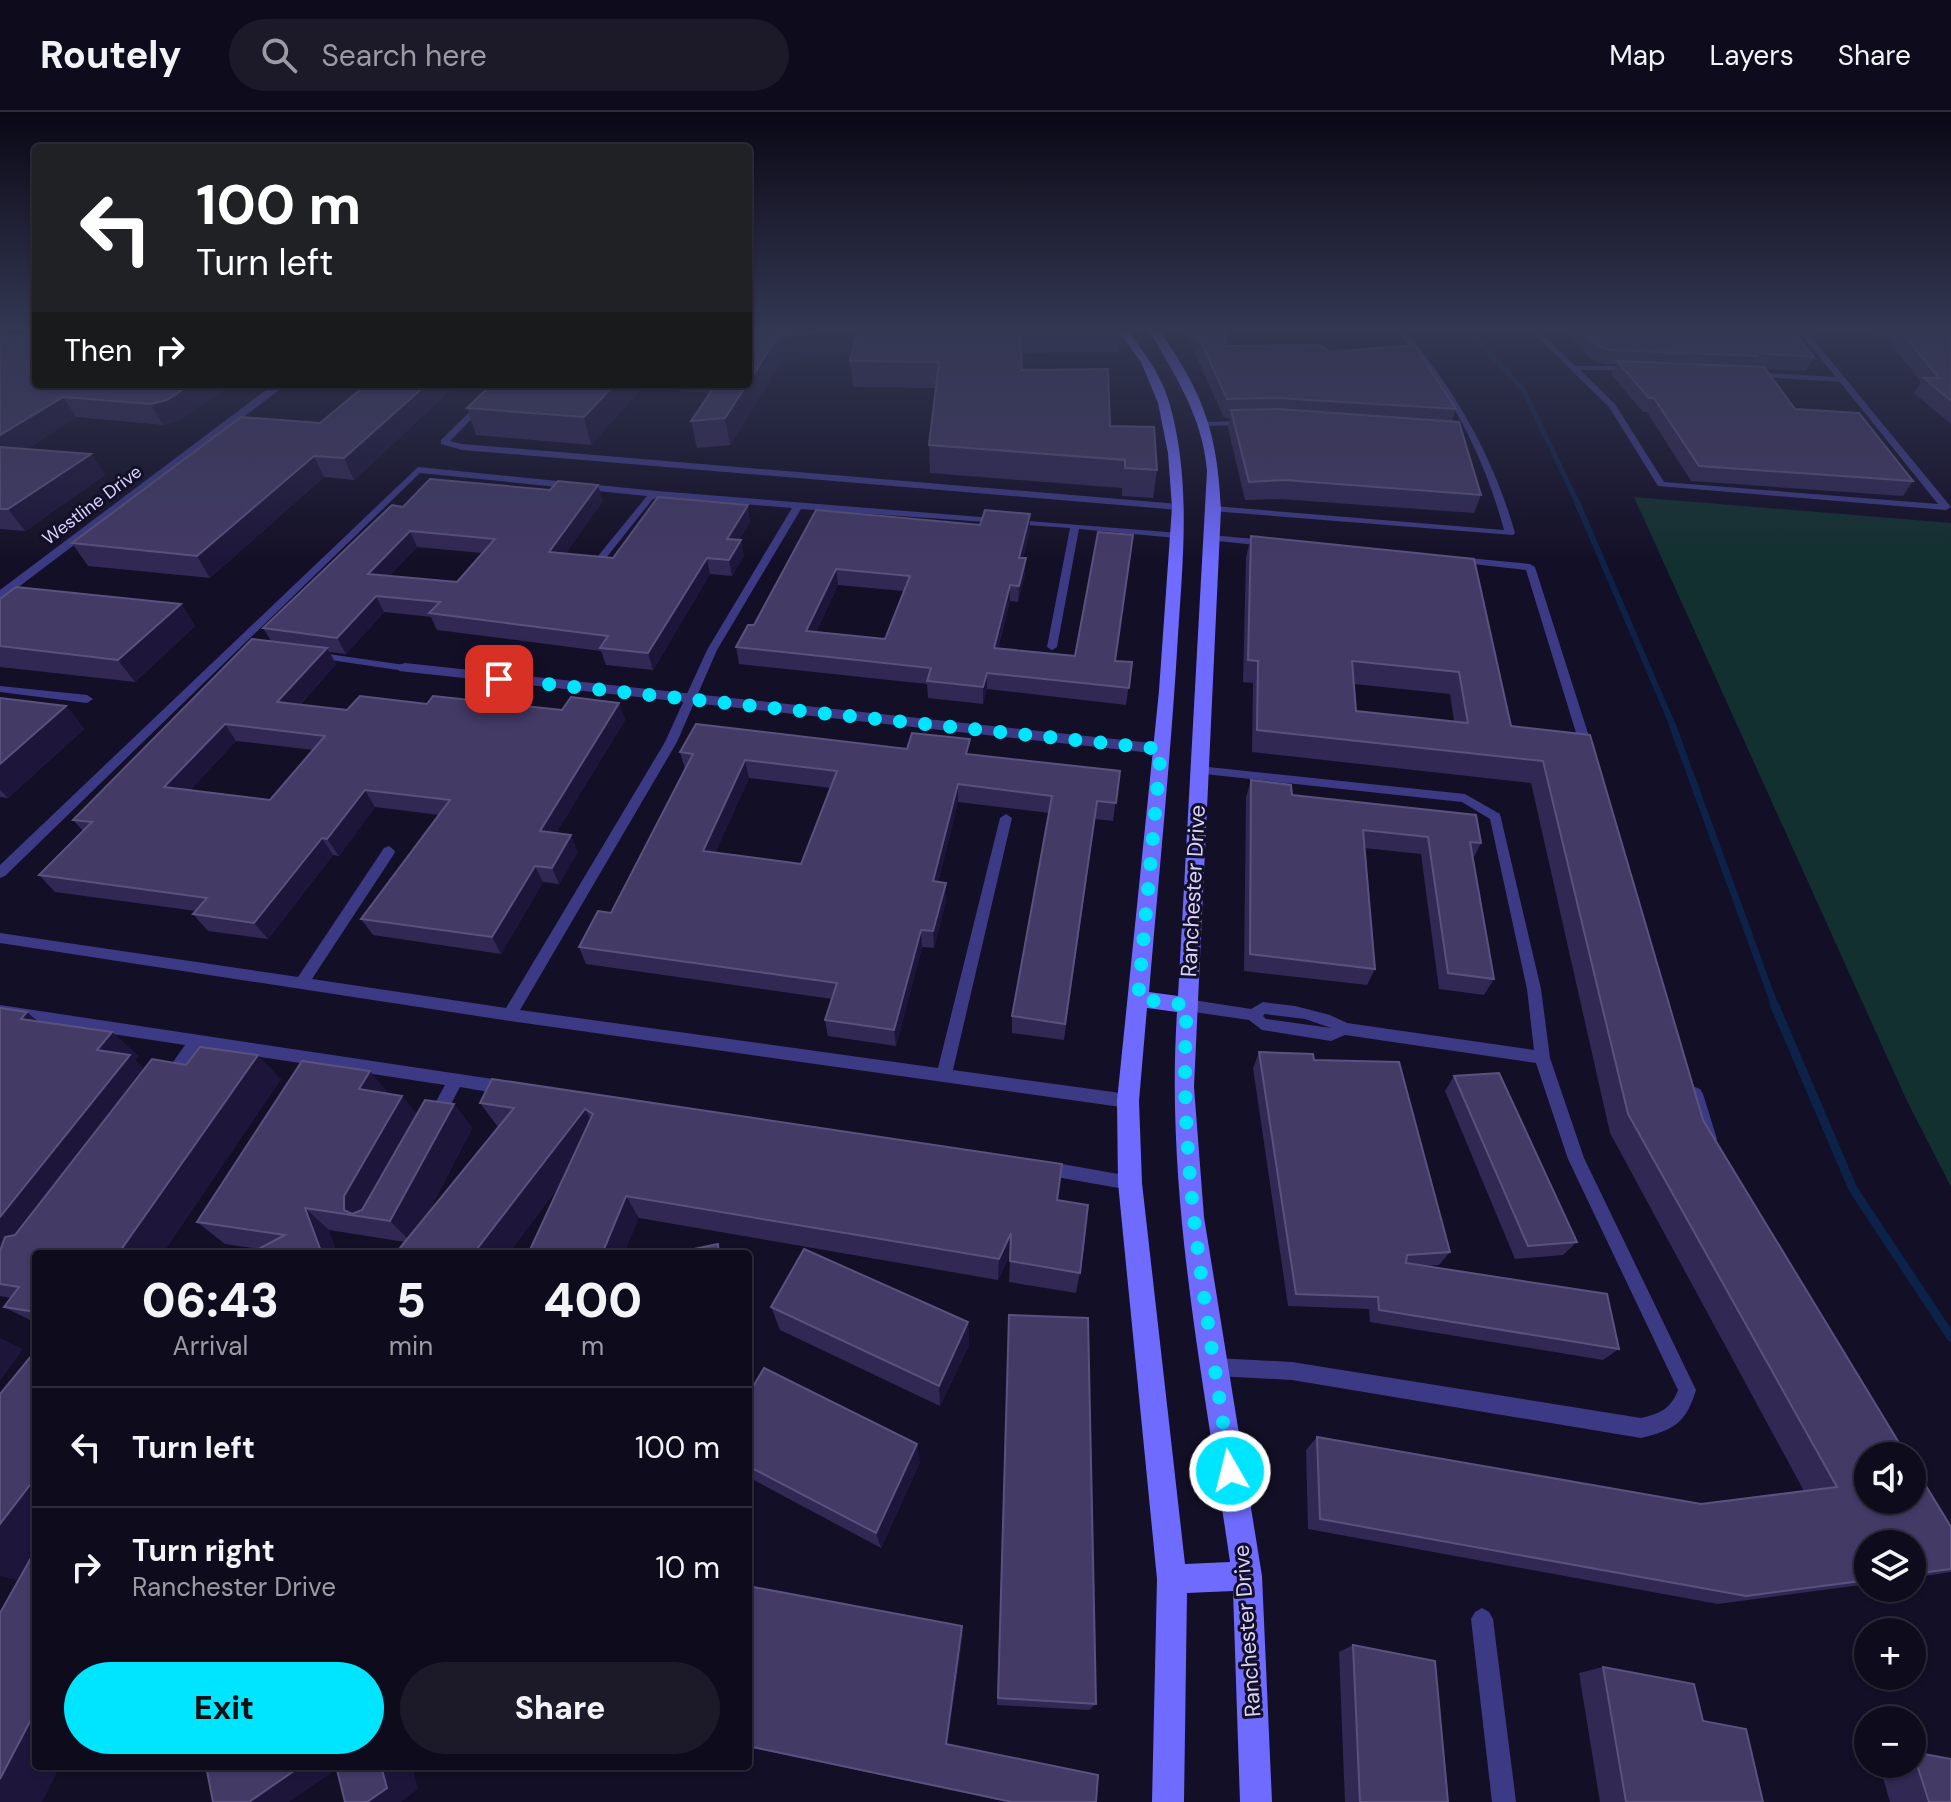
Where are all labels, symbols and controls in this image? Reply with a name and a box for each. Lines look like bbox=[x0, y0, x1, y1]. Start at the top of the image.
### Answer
search box bbox=[229, 19, 789, 91]
text: Routely bbox=[40, 30, 181, 80]
icon: search bbox=[257, 33, 301, 77]
text: Search here bbox=[321, 36, 487, 75]
text: Map bbox=[1609, 37, 1666, 74]
text: Layers bbox=[1710, 37, 1794, 74]
text: Share bbox=[1838, 37, 1911, 74]
text: 100 m bbox=[196, 168, 361, 241]
icon: left bbox=[64, 176, 168, 280]
text: Turn left bbox=[196, 239, 333, 286]
icon: right bbox=[148, 328, 192, 372]
text: Then bbox=[64, 331, 132, 370]
street label: Westline Drive bbox=[37, 460, 147, 550]
pin bbox=[465, 645, 533, 713]
icon: arrive bbox=[477, 657, 521, 701]
street label: Ranchester Drive bbox=[1174, 804, 1212, 978]
text: 06:43 bbox=[142, 1269, 279, 1332]
text: 5 bbox=[396, 1269, 426, 1332]
text: 400 bbox=[543, 1269, 642, 1332]
text: Arrival bbox=[173, 1329, 248, 1363]
text: min bbox=[389, 1329, 433, 1363]
text: m bbox=[581, 1329, 604, 1363]
icon: left bbox=[64, 1425, 108, 1469]
text: Turn left bbox=[132, 1428, 255, 1467]
text: 100 m bbox=[635, 1428, 720, 1467]
position arrow bbox=[1188, 1429, 1272, 1513]
map controls bbox=[1854, 1442, 1926, 1778]
button: sound bbox=[1854, 1442, 1926, 1514]
button: layers bbox=[1854, 1530, 1926, 1602]
text: Turn right bbox=[132, 1531, 275, 1570]
street label: Ranchester Drive bbox=[1227, 1544, 1267, 1718]
icon: right bbox=[64, 1545, 108, 1589]
text: 10 m bbox=[655, 1548, 720, 1587]
text: Ranchester Drive bbox=[132, 1570, 336, 1604]
button: + bbox=[1854, 1618, 1926, 1690]
button: Exit bbox=[64, 1662, 384, 1754]
button: Share bbox=[400, 1662, 720, 1754]
button: − bbox=[1854, 1706, 1926, 1778]

